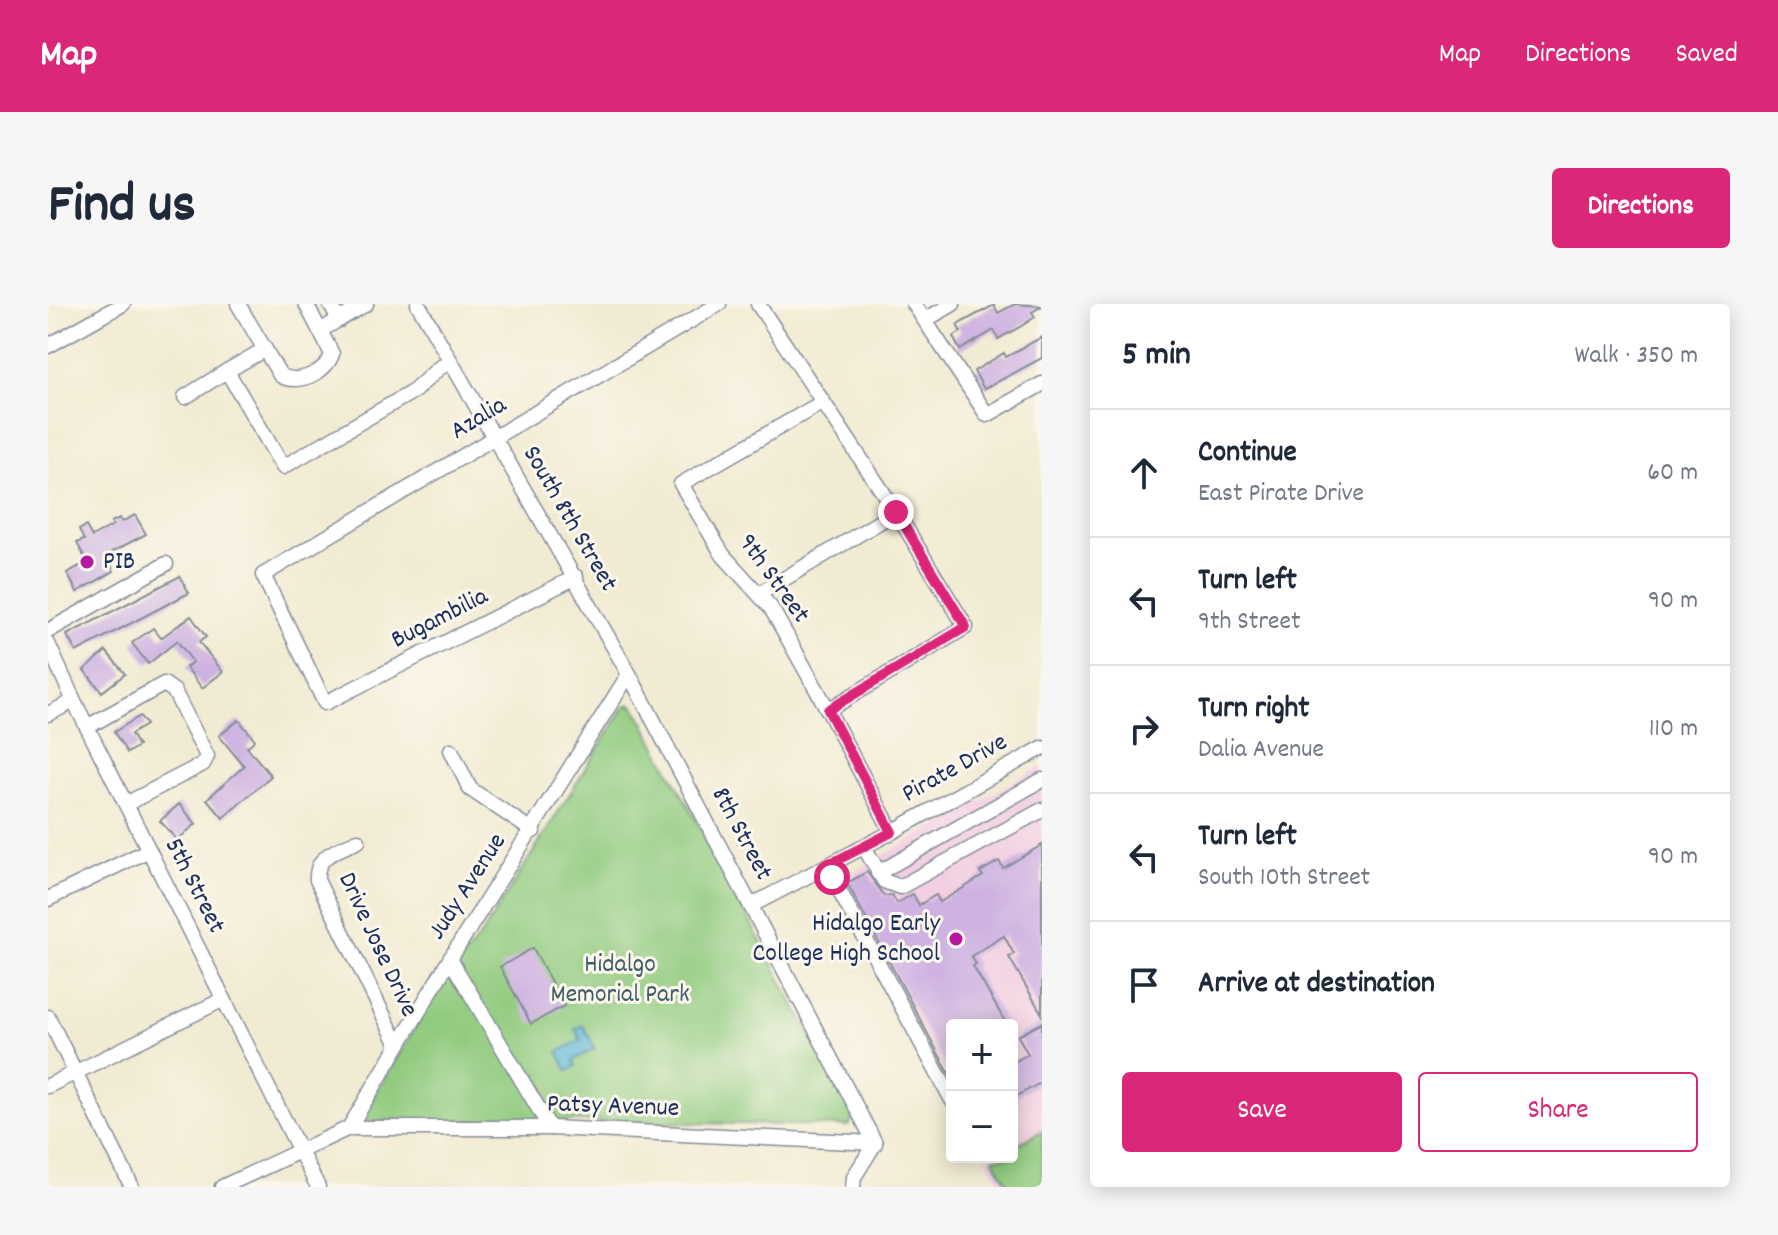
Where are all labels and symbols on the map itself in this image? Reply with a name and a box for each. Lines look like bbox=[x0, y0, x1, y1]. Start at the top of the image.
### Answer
street label: Azalia bbox=[444, 387, 515, 450]
street label: South 8th Street bbox=[512, 439, 626, 599]
route end bbox=[878, 494, 914, 530]
street label: 9th Street bbox=[728, 527, 818, 632]
place label: PIB bbox=[103, 544, 135, 581]
marker: PIB bbox=[78, 553, 96, 571]
street label: Bugambilia bbox=[385, 579, 496, 659]
street label: Pirate Drive bbox=[896, 725, 1014, 813]
street label: 8th Street bbox=[701, 781, 781, 888]
street label: Judy Avenue bbox=[420, 826, 516, 948]
street label: 5th Street bbox=[154, 832, 234, 940]
route start bbox=[814, 859, 850, 895]
street label: Drive Jose Drive bbox=[327, 867, 427, 1023]
place label: Hidalgo Early College High School bbox=[753, 906, 940, 973]
marker: Hidalgo Early College High School bbox=[947, 930, 965, 948]
park label: Hidalgo Memorial Park bbox=[550, 947, 690, 1014]
street label: Patsy Avenue bbox=[546, 1086, 680, 1128]

